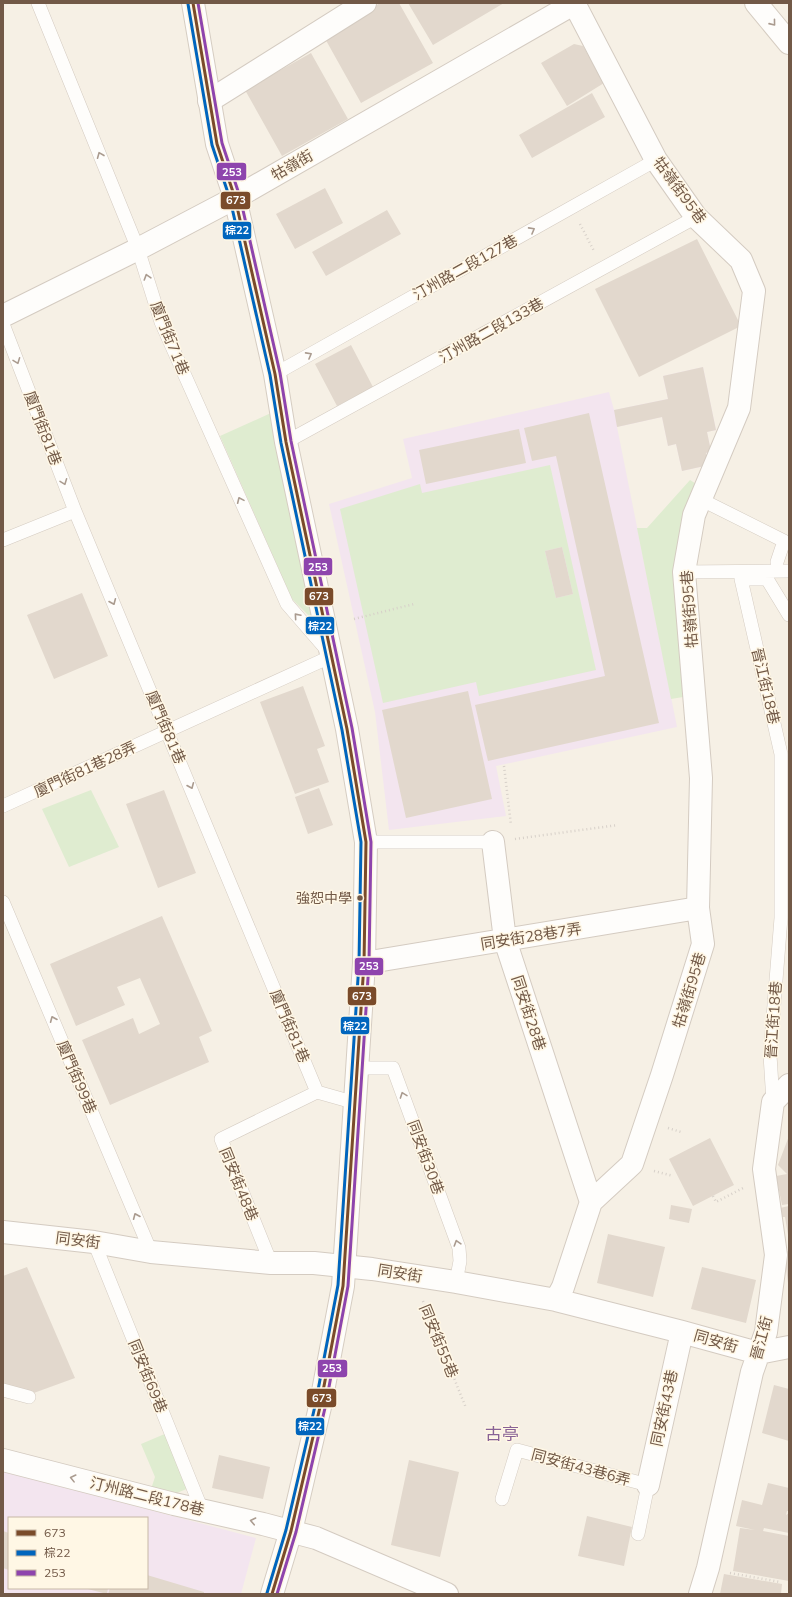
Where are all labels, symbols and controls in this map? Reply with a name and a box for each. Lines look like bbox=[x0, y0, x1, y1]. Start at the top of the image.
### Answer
one-way arrow bbox=[768, 18, 775, 26]
street label: 牯嶺街 bbox=[268, 146, 316, 184]
one-way arrow bbox=[97, 152, 105, 160]
street label: 牯嶺街95巷 bbox=[649, 153, 711, 227]
line badge: 253 bbox=[216, 162, 247, 181]
text: 253 bbox=[222, 165, 242, 179]
line badge: 673 bbox=[220, 191, 251, 210]
text: 673 bbox=[226, 193, 246, 207]
line badge: 棕22 bbox=[222, 221, 252, 240]
text: 棕22 bbox=[225, 223, 249, 237]
one-way arrow bbox=[528, 227, 535, 234]
street label: 汀州路二段127巷 bbox=[409, 230, 521, 304]
one-way arrow bbox=[143, 273, 152, 280]
street label: 汀州路二段133巷 bbox=[435, 293, 547, 367]
street label: 廈門街71巷 bbox=[147, 298, 193, 378]
one-way arrow bbox=[305, 353, 312, 360]
one-way arrow bbox=[13, 357, 21, 364]
street label: 廈門街81巷 bbox=[20, 388, 66, 468]
one-way arrow bbox=[59, 478, 67, 485]
one-way arrow bbox=[237, 496, 245, 504]
line badge: 253 bbox=[303, 557, 333, 576]
text: 253 bbox=[308, 560, 328, 574]
street label: 牯嶺街95巷 bbox=[677, 569, 701, 649]
line badge: 673 bbox=[304, 587, 334, 606]
text: 673 bbox=[309, 589, 329, 603]
one-way arrow bbox=[109, 598, 117, 605]
one-way arrow bbox=[294, 613, 302, 621]
line badge: 棕22 bbox=[305, 616, 335, 635]
text: 棕22 bbox=[308, 619, 332, 633]
street label: 晉江街18巷 bbox=[748, 646, 784, 726]
street label: 廈門街81巷 bbox=[142, 687, 190, 767]
street label: 廈門街81巷28弄 bbox=[31, 737, 139, 801]
one-way arrow bbox=[186, 783, 194, 790]
place label: 強恕中學 bbox=[296, 889, 352, 907]
marker: 強恕中學 bbox=[355, 893, 365, 903]
street label: 同安街28巷7弄 bbox=[479, 919, 583, 953]
street label: 牯嶺街95巷 bbox=[669, 950, 709, 1030]
line badge: 253 bbox=[354, 957, 384, 976]
text: 253 bbox=[359, 959, 379, 973]
street label: 同安街28巷 bbox=[508, 973, 550, 1053]
street label: 晉江街18巷 bbox=[761, 980, 785, 1060]
street label: 廈門街81巷 bbox=[266, 986, 314, 1066]
line badge: 673 bbox=[347, 986, 377, 1006]
text: 673 bbox=[352, 989, 372, 1003]
one-way arrow bbox=[49, 1015, 57, 1022]
line badge: 棕22 bbox=[340, 1016, 370, 1035]
text: 棕22 bbox=[343, 1019, 367, 1033]
street label: 廈門街99巷 bbox=[53, 1037, 101, 1117]
one-way arrow bbox=[399, 1092, 407, 1099]
street label: 同安街30巷 bbox=[404, 1117, 448, 1197]
street label: 同安街48巷 bbox=[216, 1144, 262, 1224]
one-way arrow bbox=[133, 1212, 141, 1220]
street label: 同安街 bbox=[55, 1228, 101, 1252]
one-way arrow bbox=[453, 1240, 462, 1247]
street label: 同安街 bbox=[376, 1260, 424, 1286]
street label: 同安街55巷 bbox=[416, 1301, 462, 1381]
street label: 晉江街 bbox=[746, 1314, 776, 1362]
street label: 同安街 bbox=[692, 1326, 740, 1356]
street label: 同安街69巷 bbox=[125, 1336, 171, 1416]
line badge: 253 bbox=[317, 1359, 348, 1378]
text: 253 bbox=[322, 1361, 342, 1375]
street label: 同安街43巷 bbox=[647, 1368, 681, 1448]
line badge: 673 bbox=[306, 1388, 337, 1408]
text: 673 bbox=[312, 1391, 332, 1405]
line badge: 棕22 bbox=[295, 1417, 325, 1436]
text: 棕22 bbox=[298, 1419, 322, 1433]
district label: 古亭 bbox=[485, 1423, 519, 1444]
street label: 同安街43巷6弄 bbox=[529, 1445, 633, 1489]
street label: 汀州路二段178巷 bbox=[88, 1473, 206, 1519]
one-way arrow bbox=[70, 1474, 76, 1482]
legend bbox=[8, 1517, 148, 1589]
one-way arrow bbox=[250, 1518, 257, 1526]
text: 673 bbox=[44, 1525, 66, 1540]
text: 棕22 bbox=[44, 1545, 70, 1560]
text: 253 bbox=[44, 1565, 66, 1580]

